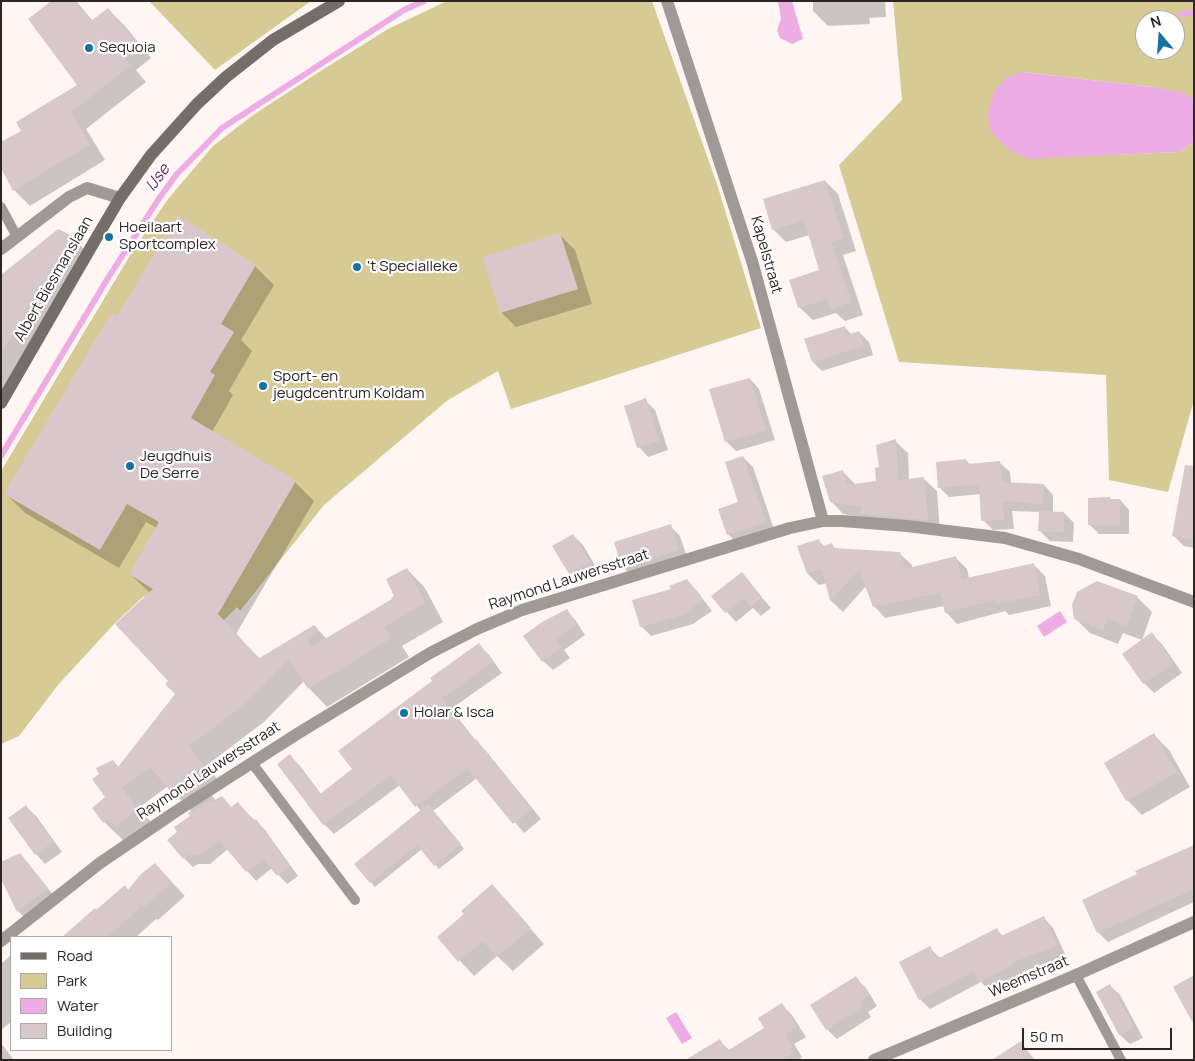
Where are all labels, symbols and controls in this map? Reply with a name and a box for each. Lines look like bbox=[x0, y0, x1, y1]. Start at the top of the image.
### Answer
north arrow bbox=[1135, 10, 1185, 60]
text: N bbox=[1148, 11, 1163, 32]
place label: Sequoia bbox=[99, 39, 156, 57]
marker: Sequoia bbox=[83, 42, 95, 54]
water label: IJse bbox=[142, 161, 174, 195]
street label: Albert Biesmanslaan bbox=[11, 213, 97, 345]
street label: Kapelstraat bbox=[746, 214, 786, 296]
place label: Hoeilaart Sportcomplex bbox=[119, 219, 216, 254]
marker: Hoeilaart Sportcomplex bbox=[103, 231, 115, 243]
place label: 't Specialleke bbox=[367, 258, 458, 276]
marker: 't Specialleke bbox=[351, 261, 363, 273]
place label: Sport- en jeugdcentrum Koldam bbox=[273, 368, 424, 403]
marker: Sport- en jeugdcentrum Koldam bbox=[257, 380, 269, 392]
place label: Jeugdhuis De Serre bbox=[140, 448, 212, 483]
marker: Jeugdhuis De Serre bbox=[124, 460, 136, 472]
street label: Raymond Lauwersstraat bbox=[487, 546, 651, 614]
place label: Holar & Isca bbox=[414, 704, 494, 722]
marker: Holar & Isca bbox=[398, 707, 410, 719]
street label: Raymond Lauwersstraat bbox=[134, 718, 284, 824]
legend bbox=[10, 936, 172, 1051]
text: Road bbox=[57, 945, 93, 966]
street label: Weemstraat bbox=[986, 952, 1072, 1002]
text: Park bbox=[57, 970, 87, 991]
text: Water bbox=[57, 995, 99, 1016]
scale bar bbox=[1025, 1018, 1175, 1050]
text: Building bbox=[57, 1020, 112, 1041]
text: 50 m bbox=[1030, 1026, 1064, 1047]

